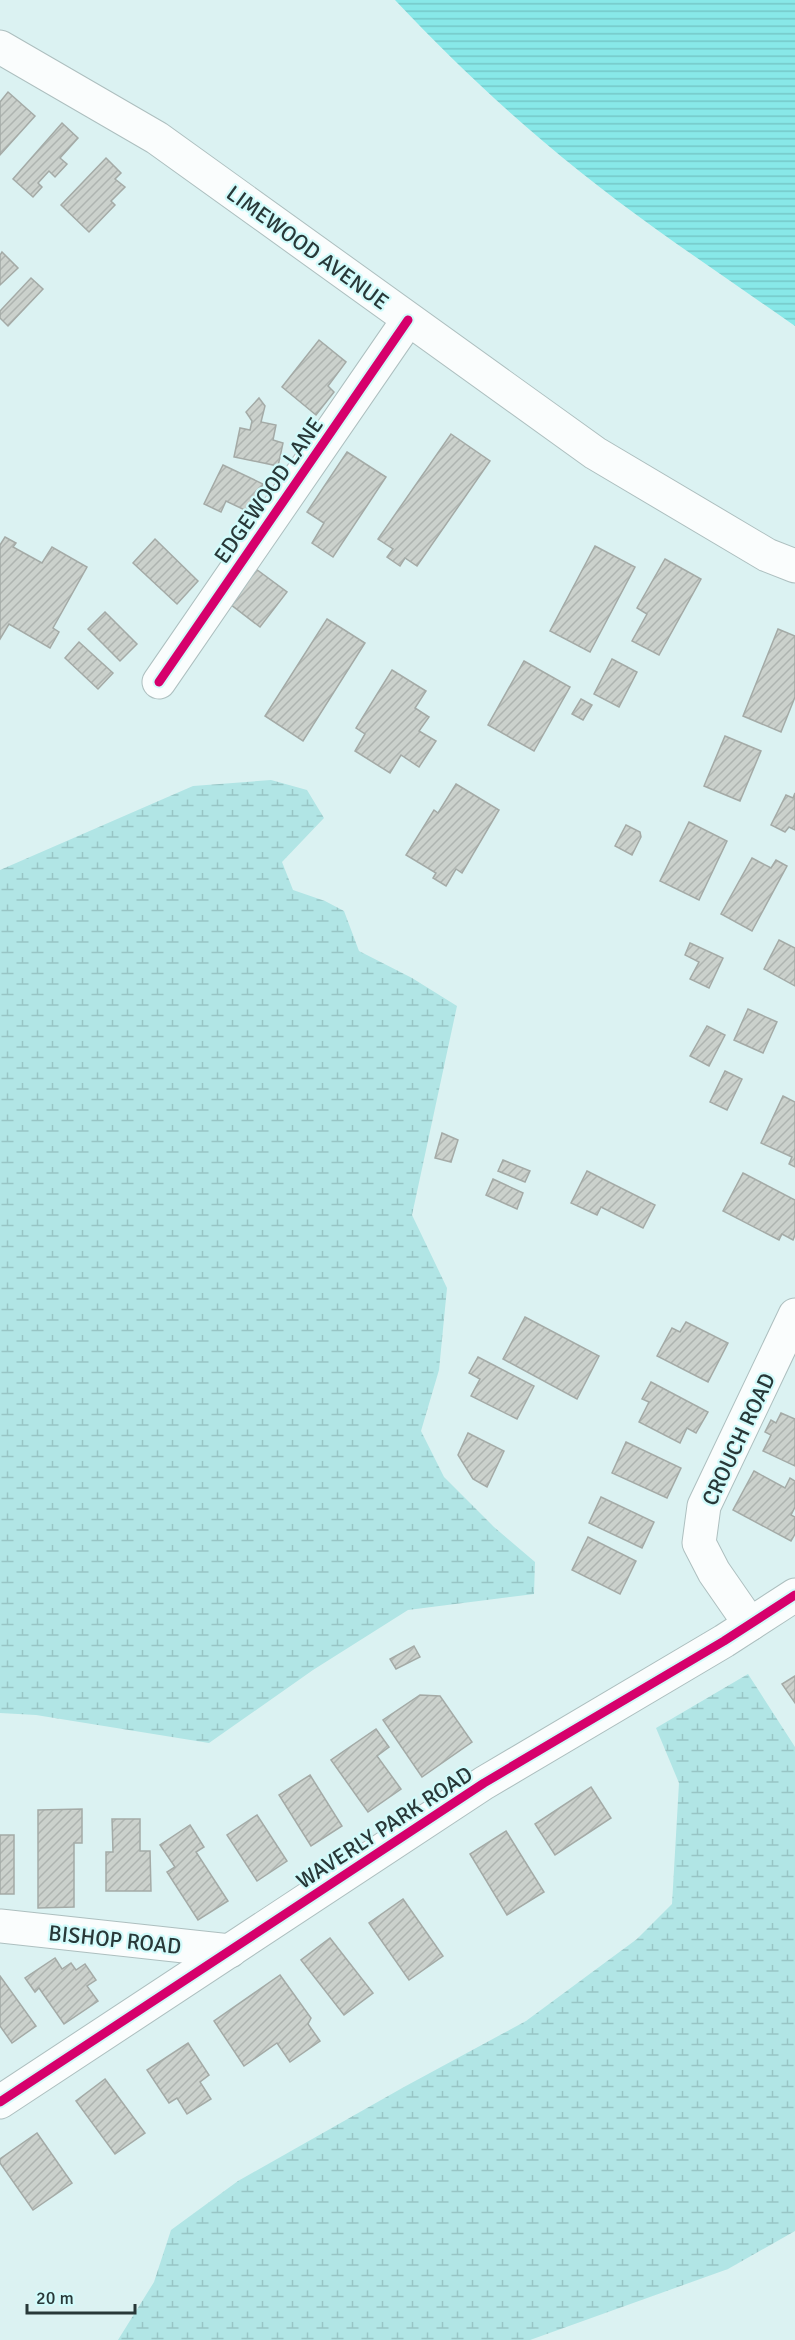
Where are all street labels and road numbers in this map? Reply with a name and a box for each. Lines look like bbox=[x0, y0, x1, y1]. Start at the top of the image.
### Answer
street label: LIMEWOOD AVENUE bbox=[221, 179, 394, 315]
street label: EDGEWOOD LANE bbox=[208, 412, 329, 568]
street label: CROUCH ROAD bbox=[696, 1369, 781, 1510]
street label: WAVERLY PARK ROAD bbox=[291, 1760, 477, 1894]
street label: BISHOP ROAD bbox=[47, 1919, 183, 1960]

